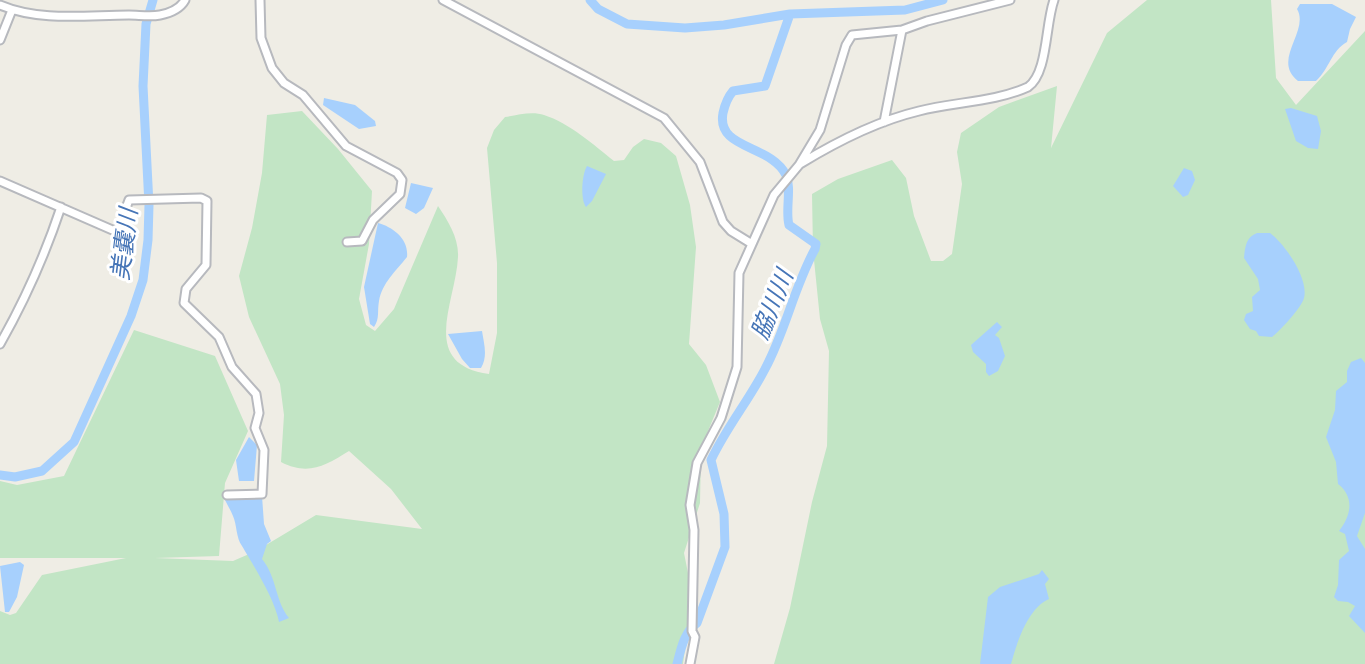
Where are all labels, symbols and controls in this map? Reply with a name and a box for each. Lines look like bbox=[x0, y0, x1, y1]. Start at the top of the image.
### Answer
water label: 美嚢川 bbox=[102, 203, 144, 282]
water label: 脇川川 bbox=[742, 262, 801, 344]

